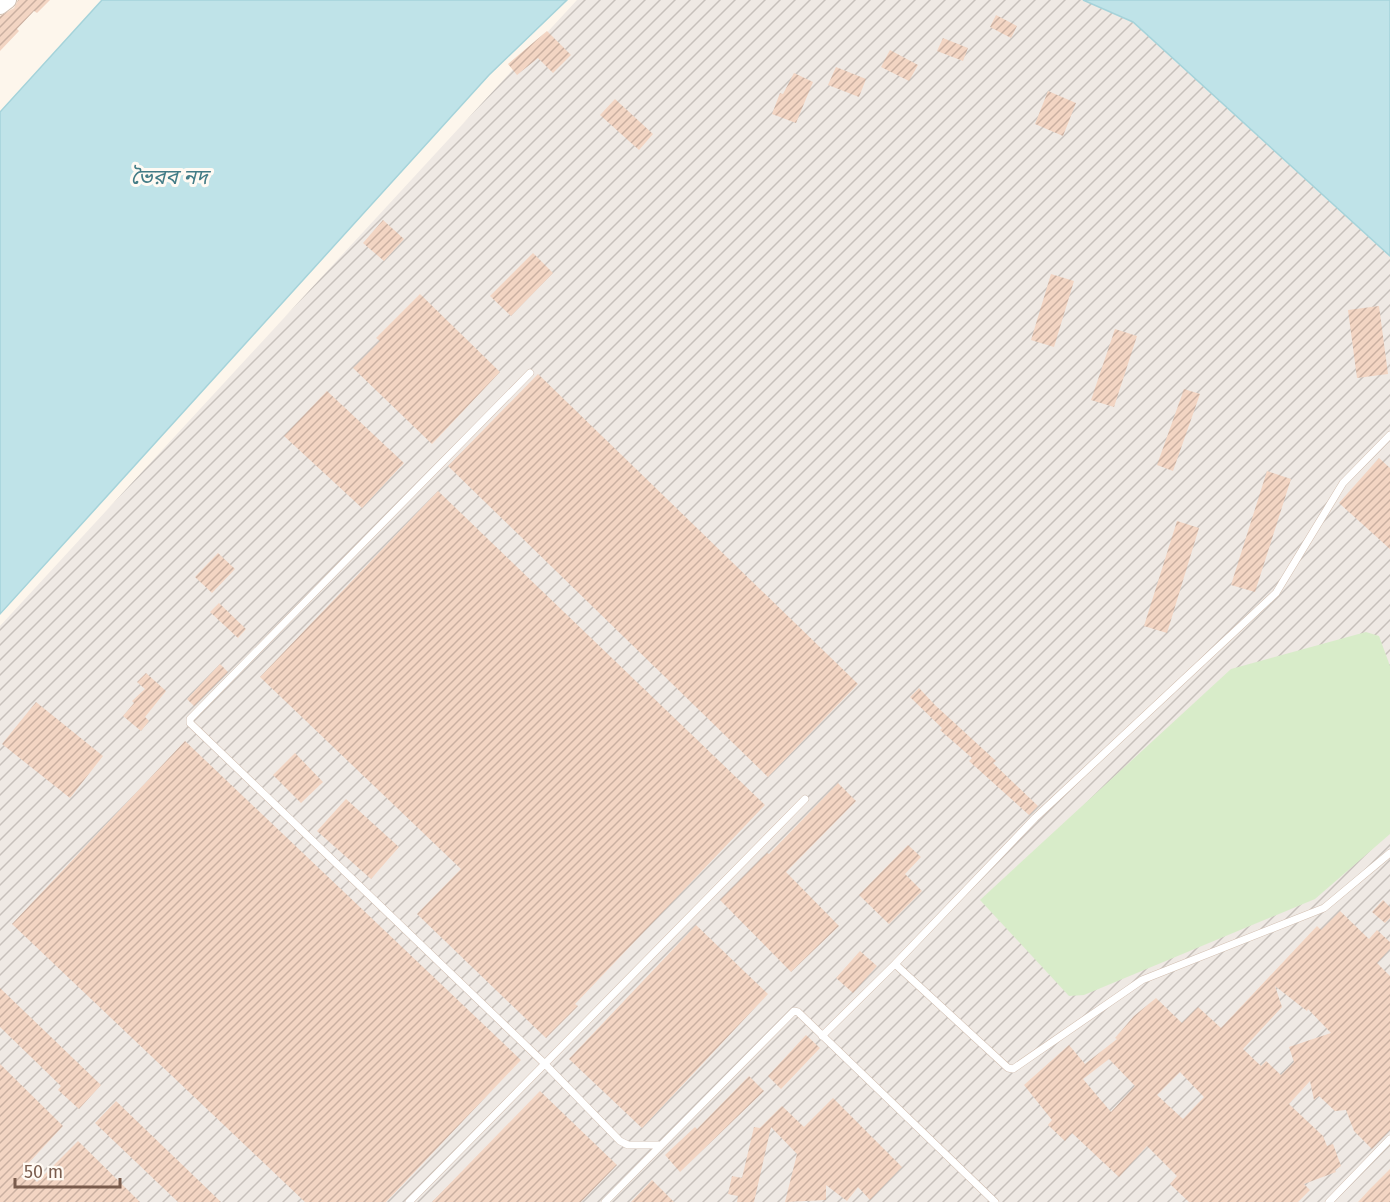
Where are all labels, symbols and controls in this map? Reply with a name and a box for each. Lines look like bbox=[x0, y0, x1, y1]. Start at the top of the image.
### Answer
water label: ভৈরব নদ bbox=[130, 164, 212, 190]
scale bar bbox=[15, 1151, 120, 1189]
text: 50 m bbox=[24, 1161, 63, 1183]

